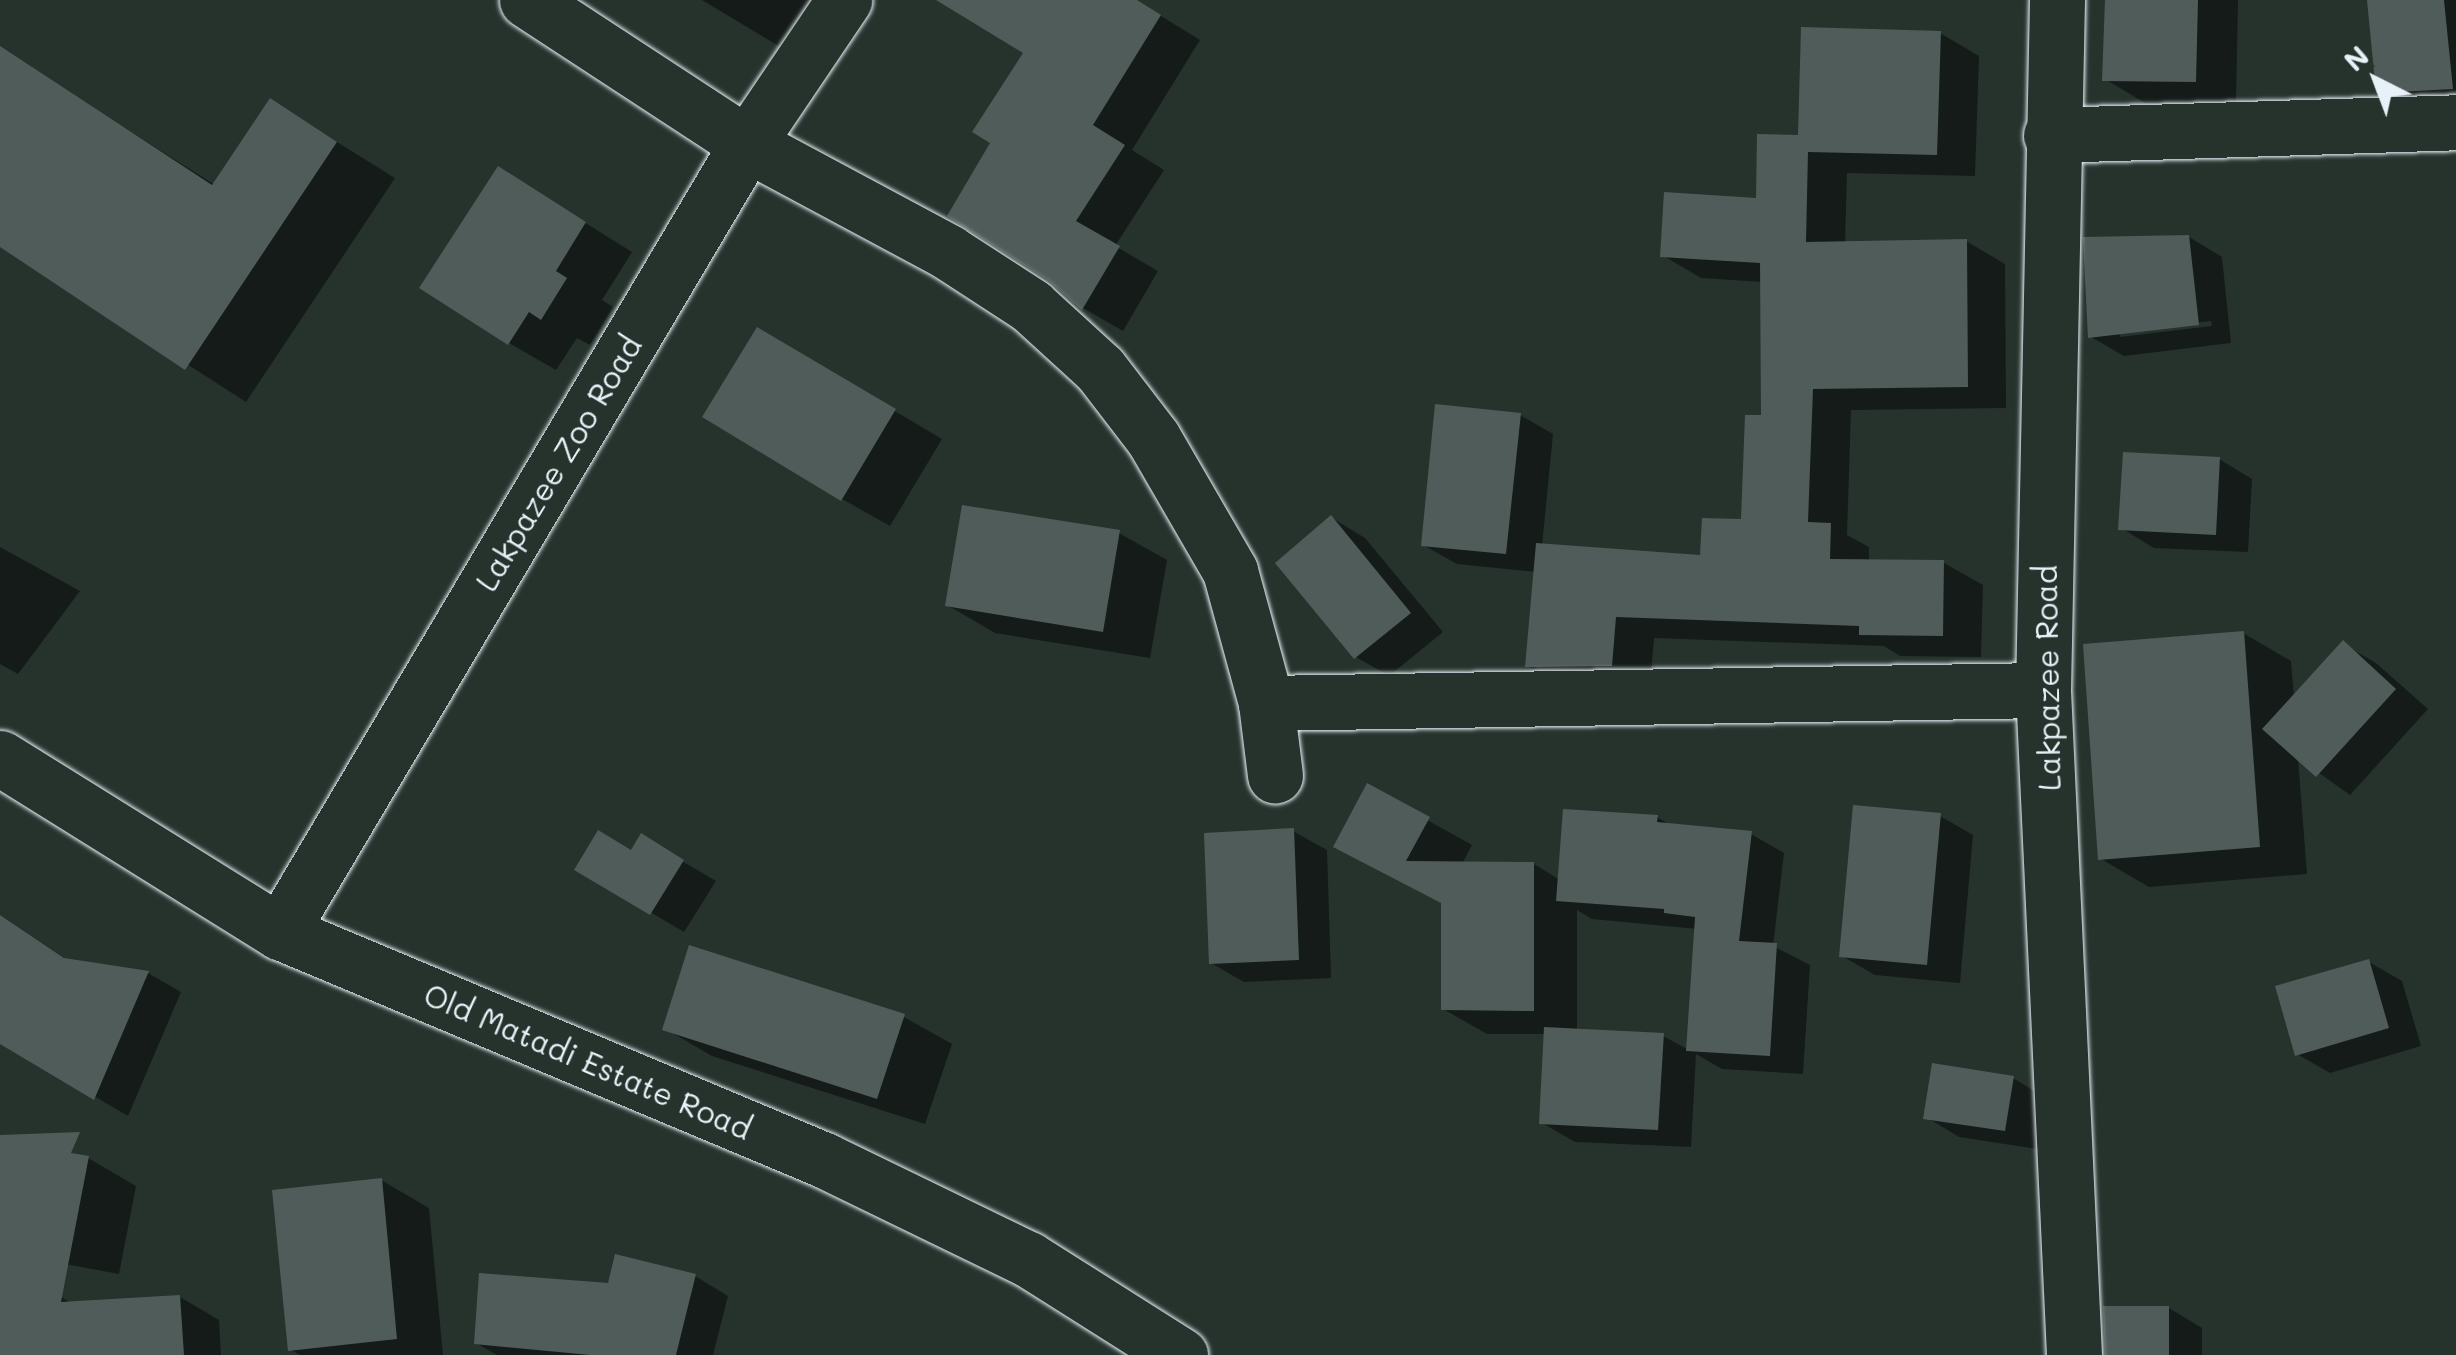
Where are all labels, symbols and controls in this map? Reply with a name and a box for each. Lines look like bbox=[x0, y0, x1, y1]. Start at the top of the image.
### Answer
north arrow bbox=[2326, 30, 2426, 130]
text: N bbox=[2336, 37, 2376, 78]
street label: Lakpazee Zoo Road bbox=[468, 329, 648, 597]
street label: Lakpazee Road bbox=[2027, 565, 2067, 791]
street label: Old Matadi Estate Road bbox=[419, 976, 757, 1146]

